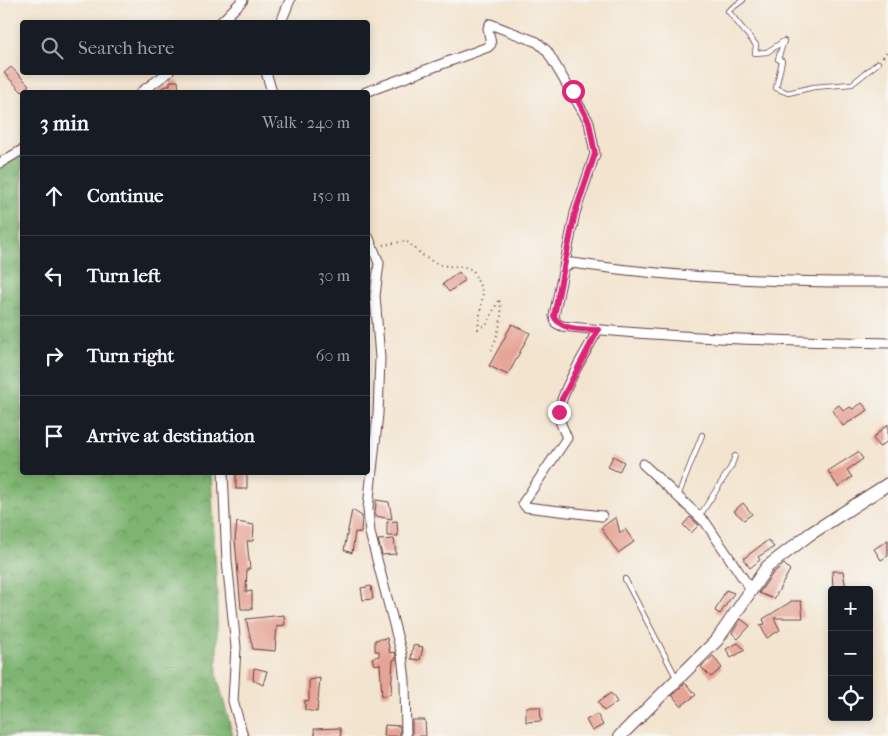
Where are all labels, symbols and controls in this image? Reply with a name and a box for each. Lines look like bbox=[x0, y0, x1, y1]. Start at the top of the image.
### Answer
search box bbox=[20, 20, 370, 75]
icon: search bbox=[38, 34, 66, 62]
text: Search here bbox=[78, 37, 174, 59]
route start bbox=[562, 80, 585, 103]
text: 3 min bbox=[40, 111, 89, 135]
text: Walk · 240 m bbox=[262, 113, 350, 132]
icon: ahead bbox=[40, 182, 68, 210]
text: Continue bbox=[87, 185, 163, 207]
text: 150 m bbox=[312, 186, 350, 205]
icon: left bbox=[40, 262, 68, 290]
text: Turn left bbox=[87, 265, 161, 287]
text: 30 m bbox=[318, 266, 350, 285]
icon: right bbox=[40, 342, 68, 370]
text: Turn right bbox=[87, 345, 174, 367]
text: 60 m bbox=[316, 346, 350, 365]
route end bbox=[548, 401, 571, 424]
icon: arrive bbox=[40, 422, 68, 450]
text: Arrive at destination bbox=[87, 425, 255, 447]
map controls bbox=[828, 586, 873, 721]
button: + bbox=[828, 586, 873, 631]
button: − bbox=[828, 631, 873, 676]
button: locate bbox=[828, 676, 873, 721]

